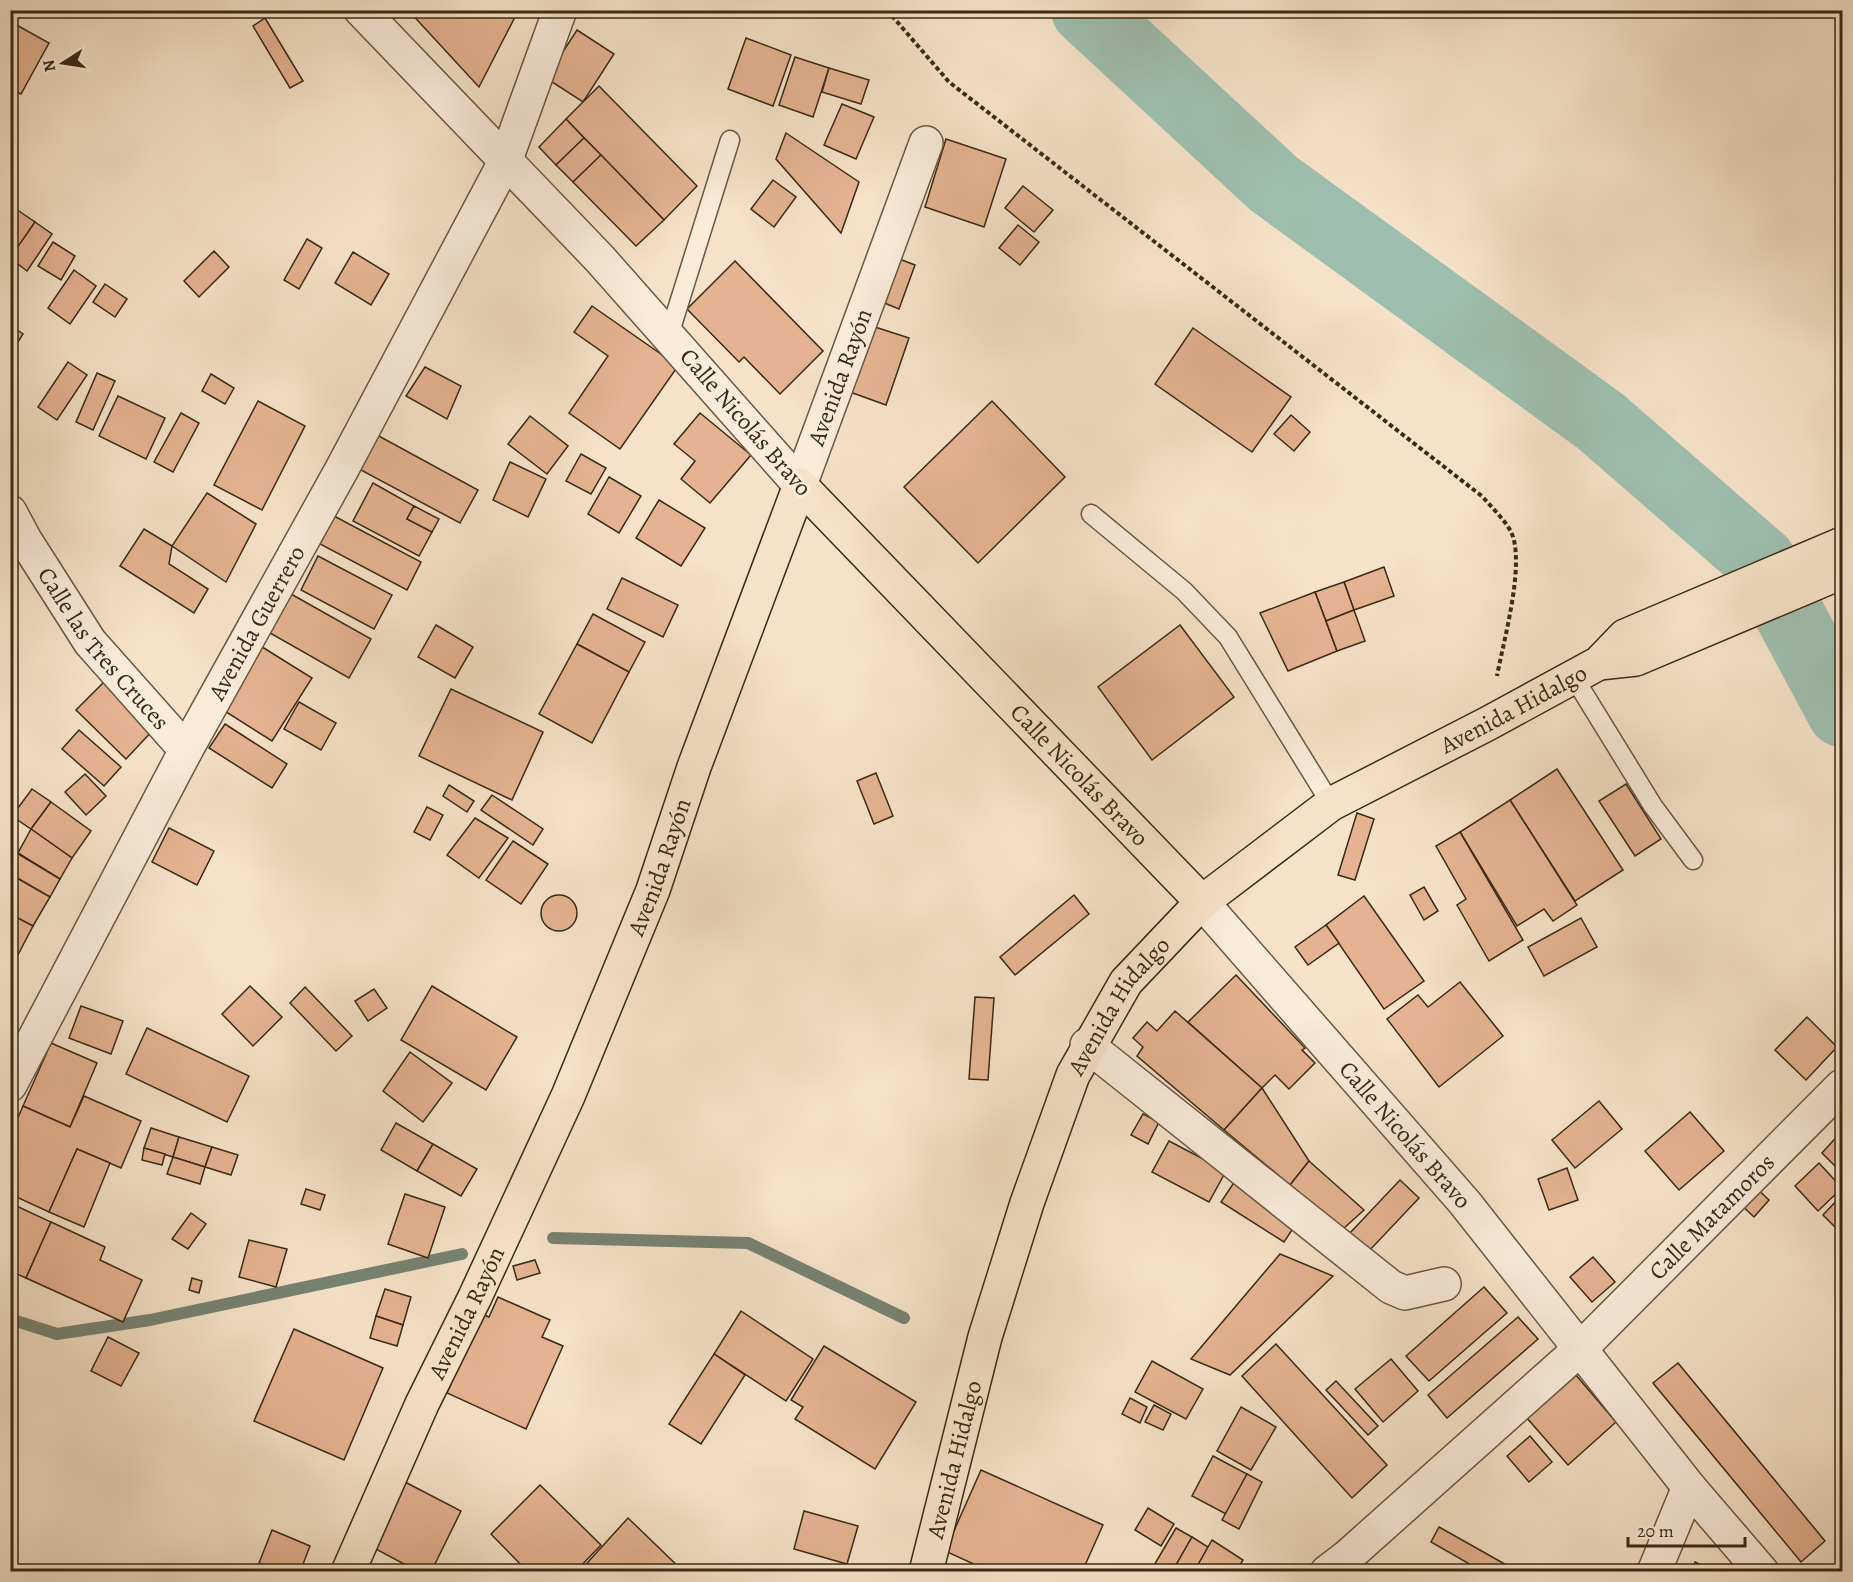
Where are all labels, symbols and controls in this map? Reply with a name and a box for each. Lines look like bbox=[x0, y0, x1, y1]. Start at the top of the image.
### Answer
north arrow bbox=[33, 33, 93, 93]
text: N bbox=[37, 58, 61, 74]
street label: Avenida Rayón bbox=[800, 304, 880, 451]
street label: Calle Nicolás Bravo bbox=[673, 341, 819, 503]
street label: Avenida Guerrero bbox=[200, 540, 313, 707]
street label: Calle las Tres Cruces bbox=[30, 561, 177, 737]
street label: Avenida Hidalgo bbox=[1434, 657, 1593, 762]
street label: Calle Nicolás Bravo bbox=[1003, 697, 1156, 853]
street label: Avenida Rayón bbox=[619, 794, 698, 942]
street label: Avenida Hidalgo bbox=[1060, 929, 1177, 1082]
street label: Calle Nicolás Bravo bbox=[1332, 1054, 1479, 1215]
street label: Calle Matamoros bbox=[1642, 1147, 1782, 1287]
street label: Avenida Rayón bbox=[420, 1241, 512, 1386]
street label: Avenida Hidalgo bbox=[919, 1377, 989, 1543]
scale bar bbox=[1628, 1510, 1745, 1548]
text: 20 m bbox=[1637, 1519, 1674, 1543]

